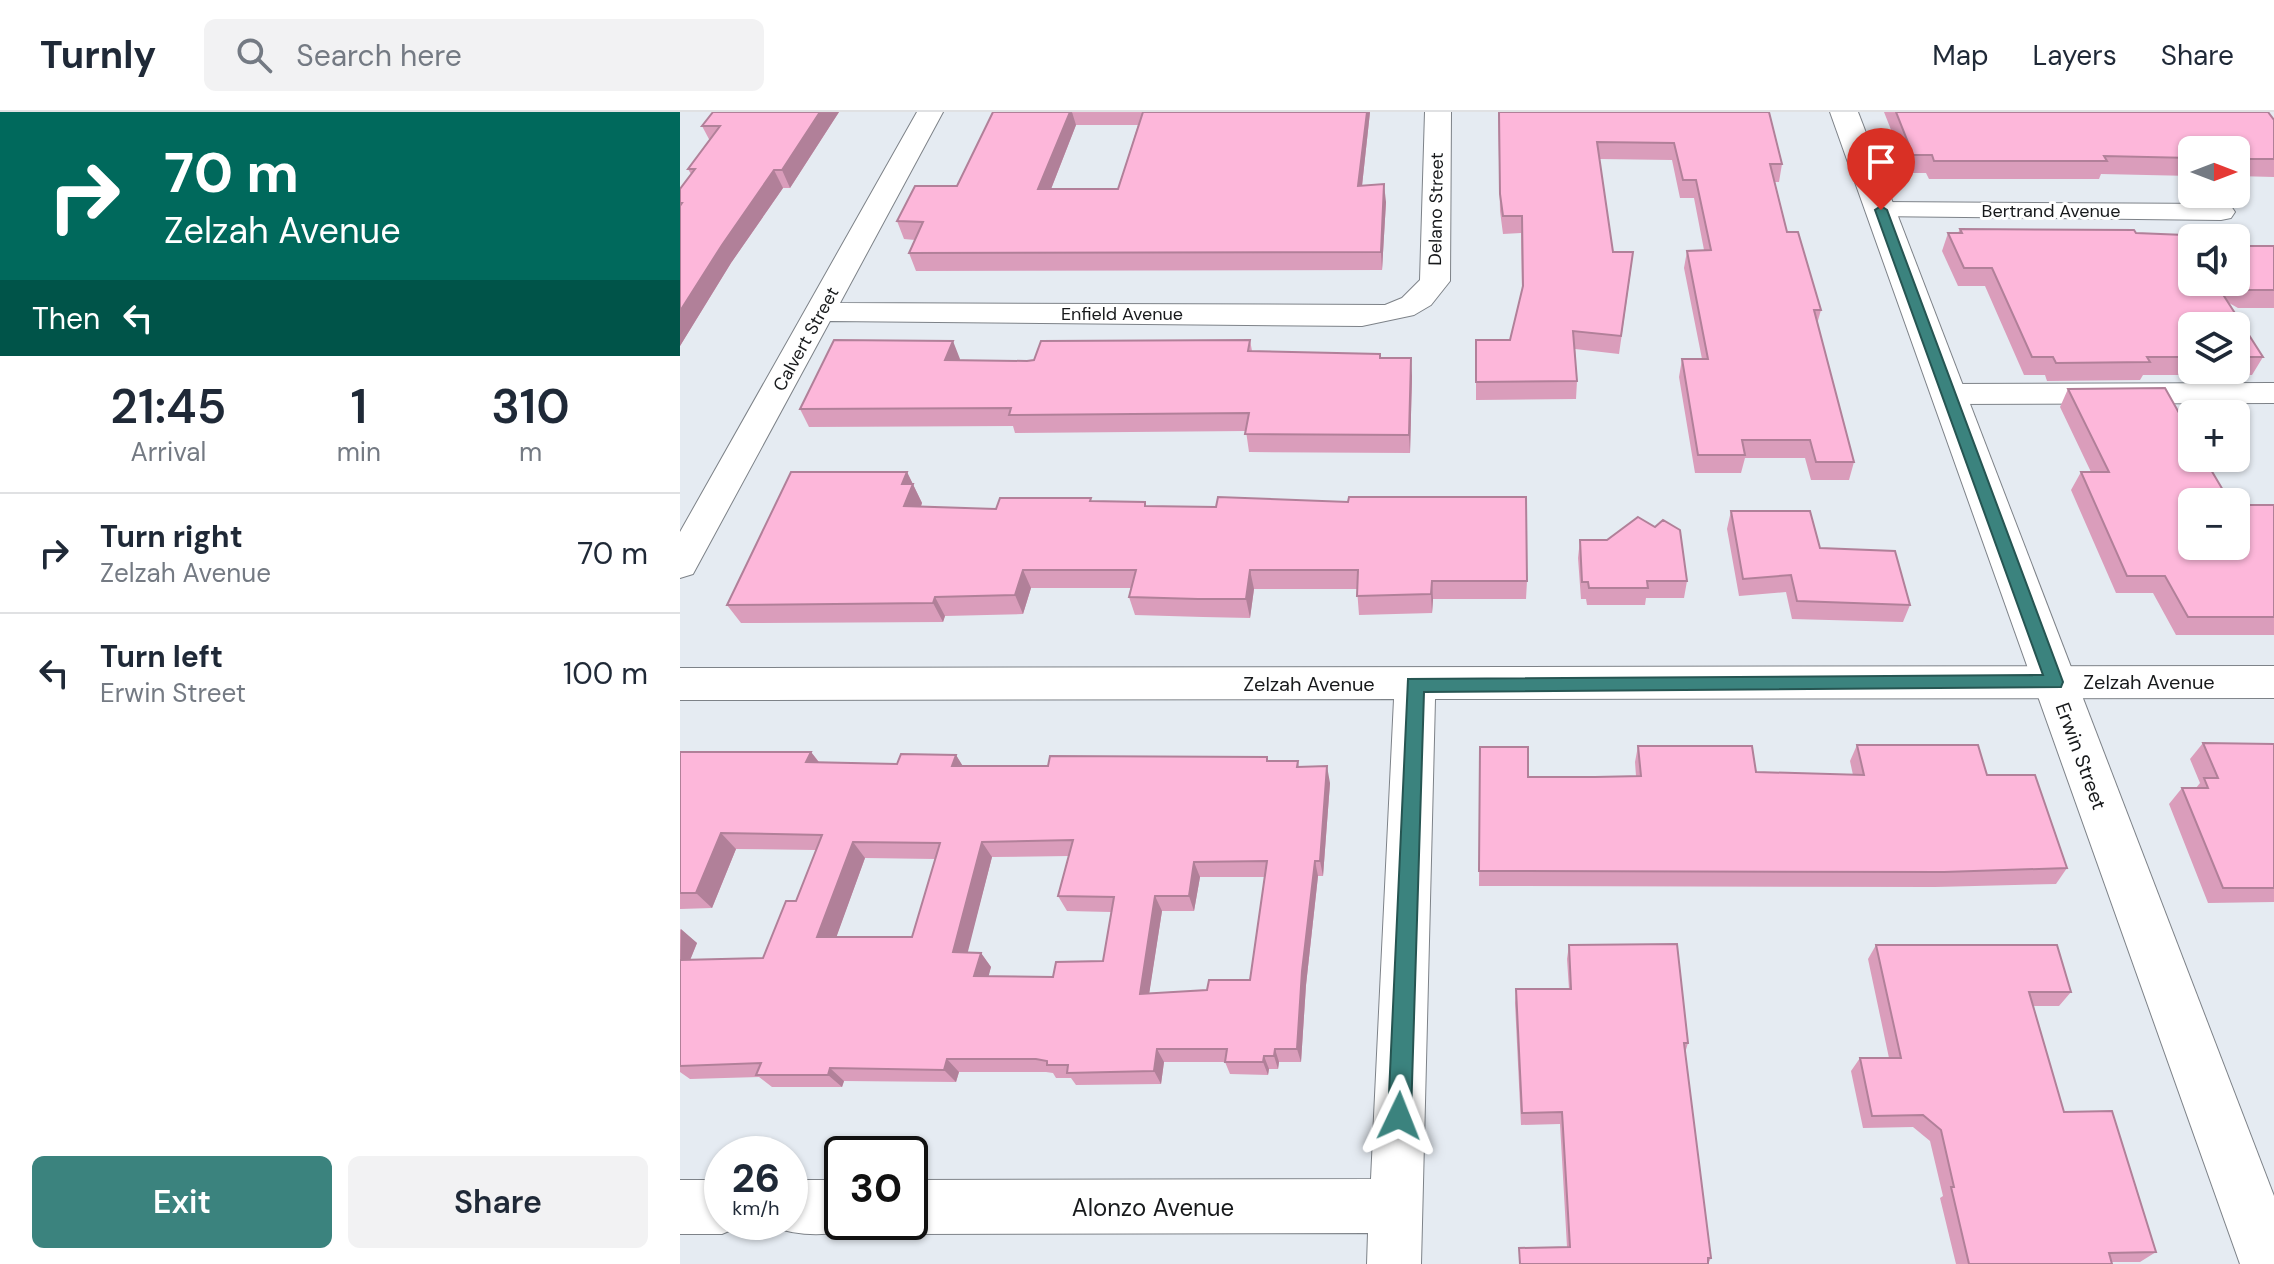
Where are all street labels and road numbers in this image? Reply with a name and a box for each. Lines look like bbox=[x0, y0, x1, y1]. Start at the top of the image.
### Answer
street label: Delano Street bbox=[1423, 152, 1449, 266]
street label: Bertrand Avenue bbox=[1982, 199, 2120, 223]
street label: Calvert Street bbox=[768, 283, 844, 395]
street label: Enfield Avenue bbox=[1061, 302, 1183, 326]
street label: Zelzah Avenue bbox=[2083, 669, 2215, 695]
street label: Zelzah Avenue bbox=[1243, 671, 1375, 697]
street label: Erwin Street bbox=[2050, 699, 2112, 813]
street label: Alonzo Avenue bbox=[1072, 1192, 1234, 1223]

